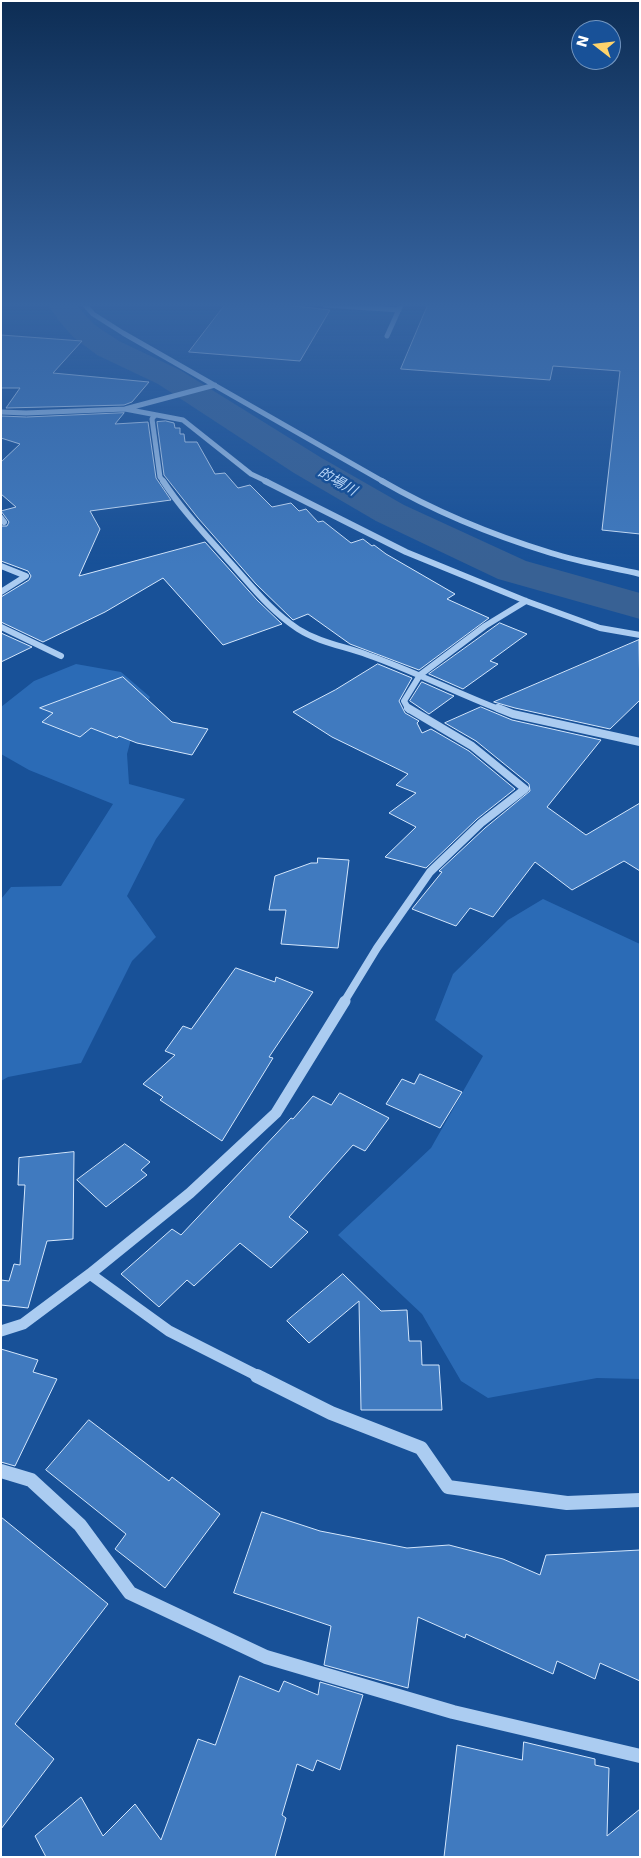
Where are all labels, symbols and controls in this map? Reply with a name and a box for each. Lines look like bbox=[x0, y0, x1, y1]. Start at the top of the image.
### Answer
north arrow bbox=[571, 20, 621, 70]
text: N bbox=[573, 33, 592, 49]
water label: 的場川 bbox=[315, 464, 359, 500]

